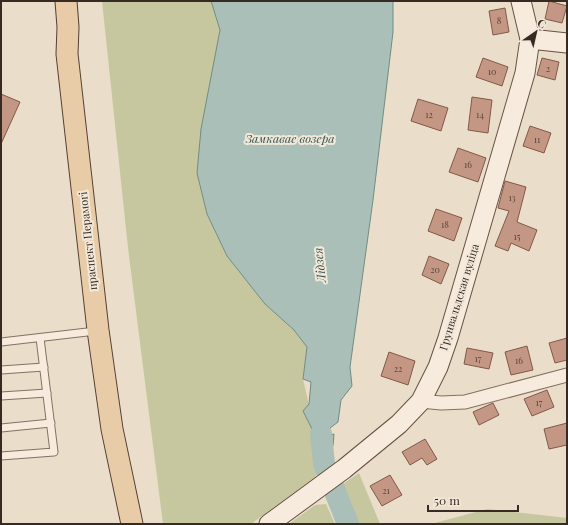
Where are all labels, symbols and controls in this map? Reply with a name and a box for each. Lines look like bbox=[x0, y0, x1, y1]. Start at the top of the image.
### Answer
north arrow bbox=[516, 12, 556, 52]
house number: 8 bbox=[497, 14, 502, 26]
text: С bbox=[534, 15, 549, 32]
house number: 2 bbox=[546, 62, 550, 74]
house number: 10 bbox=[488, 65, 496, 77]
house number: 12 bbox=[425, 108, 433, 120]
house number: 14 bbox=[476, 108, 484, 120]
water label: Замкавае возера bbox=[244, 130, 335, 146]
house number: 11 bbox=[534, 133, 541, 145]
house number: 16 bbox=[464, 158, 472, 170]
street label: праспект Перамогі bbox=[75, 191, 100, 291]
house number: 13 bbox=[508, 191, 516, 203]
house number: 18 bbox=[441, 218, 449, 230]
house number: 15 bbox=[514, 230, 521, 242]
street label: Грунвальдская вуліца bbox=[435, 241, 482, 352]
water label: Лідзея bbox=[309, 247, 329, 284]
house number: 20 bbox=[430, 263, 440, 275]
house number: 17 bbox=[475, 352, 482, 364]
house number: 16 bbox=[515, 354, 523, 366]
house number: 22 bbox=[394, 362, 402, 374]
house number: 17 bbox=[536, 396, 543, 408]
house number: 21 bbox=[382, 484, 390, 496]
scale bar bbox=[428, 487, 518, 513]
text: 50 m bbox=[434, 492, 460, 508]

